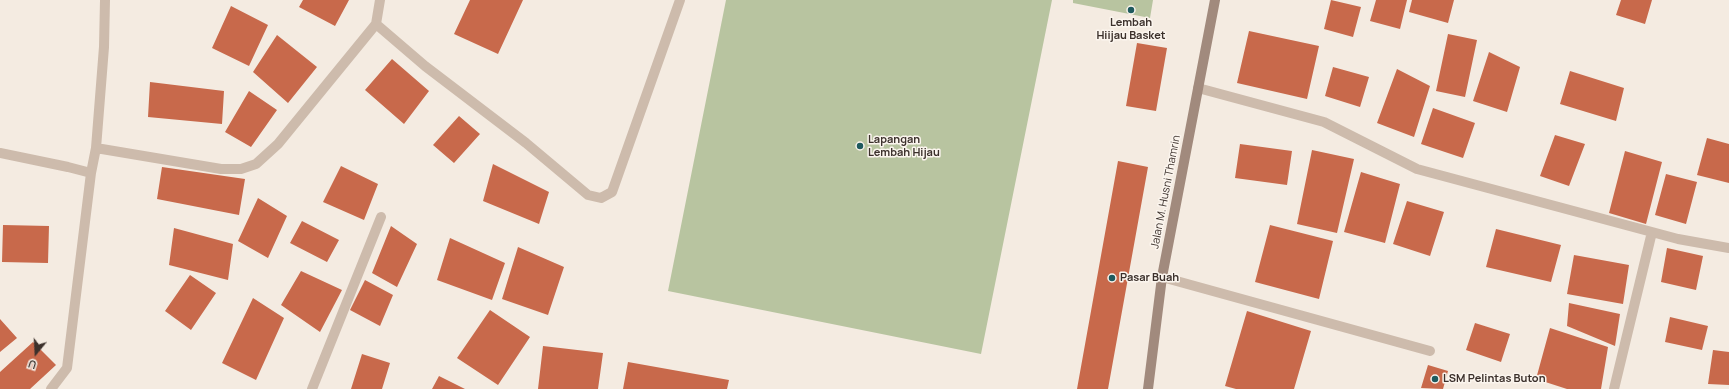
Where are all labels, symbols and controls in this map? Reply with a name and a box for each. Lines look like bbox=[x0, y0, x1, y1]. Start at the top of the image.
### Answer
marker: Lembah Hiijau Basket bbox=[1126, 5, 1136, 15]
place label: Lembah Hiijau Basket bbox=[1096, 16, 1166, 42]
place label: Lapangan Lembah Hijau bbox=[868, 133, 940, 159]
street label: Jalan M. Husni Thamrin bbox=[1148, 134, 1184, 250]
marker: Lapangan Lembah Hijau bbox=[855, 141, 865, 151]
place label: Pasar Buah bbox=[1120, 271, 1179, 285]
marker: Pasar Buah bbox=[1107, 273, 1117, 283]
north arrow bbox=[16, 333, 56, 373]
text: U bbox=[26, 357, 38, 373]
place label: LSM Pelintas Buton bbox=[1443, 372, 1546, 386]
marker: LSM Pelintas Buton bbox=[1430, 374, 1440, 384]

